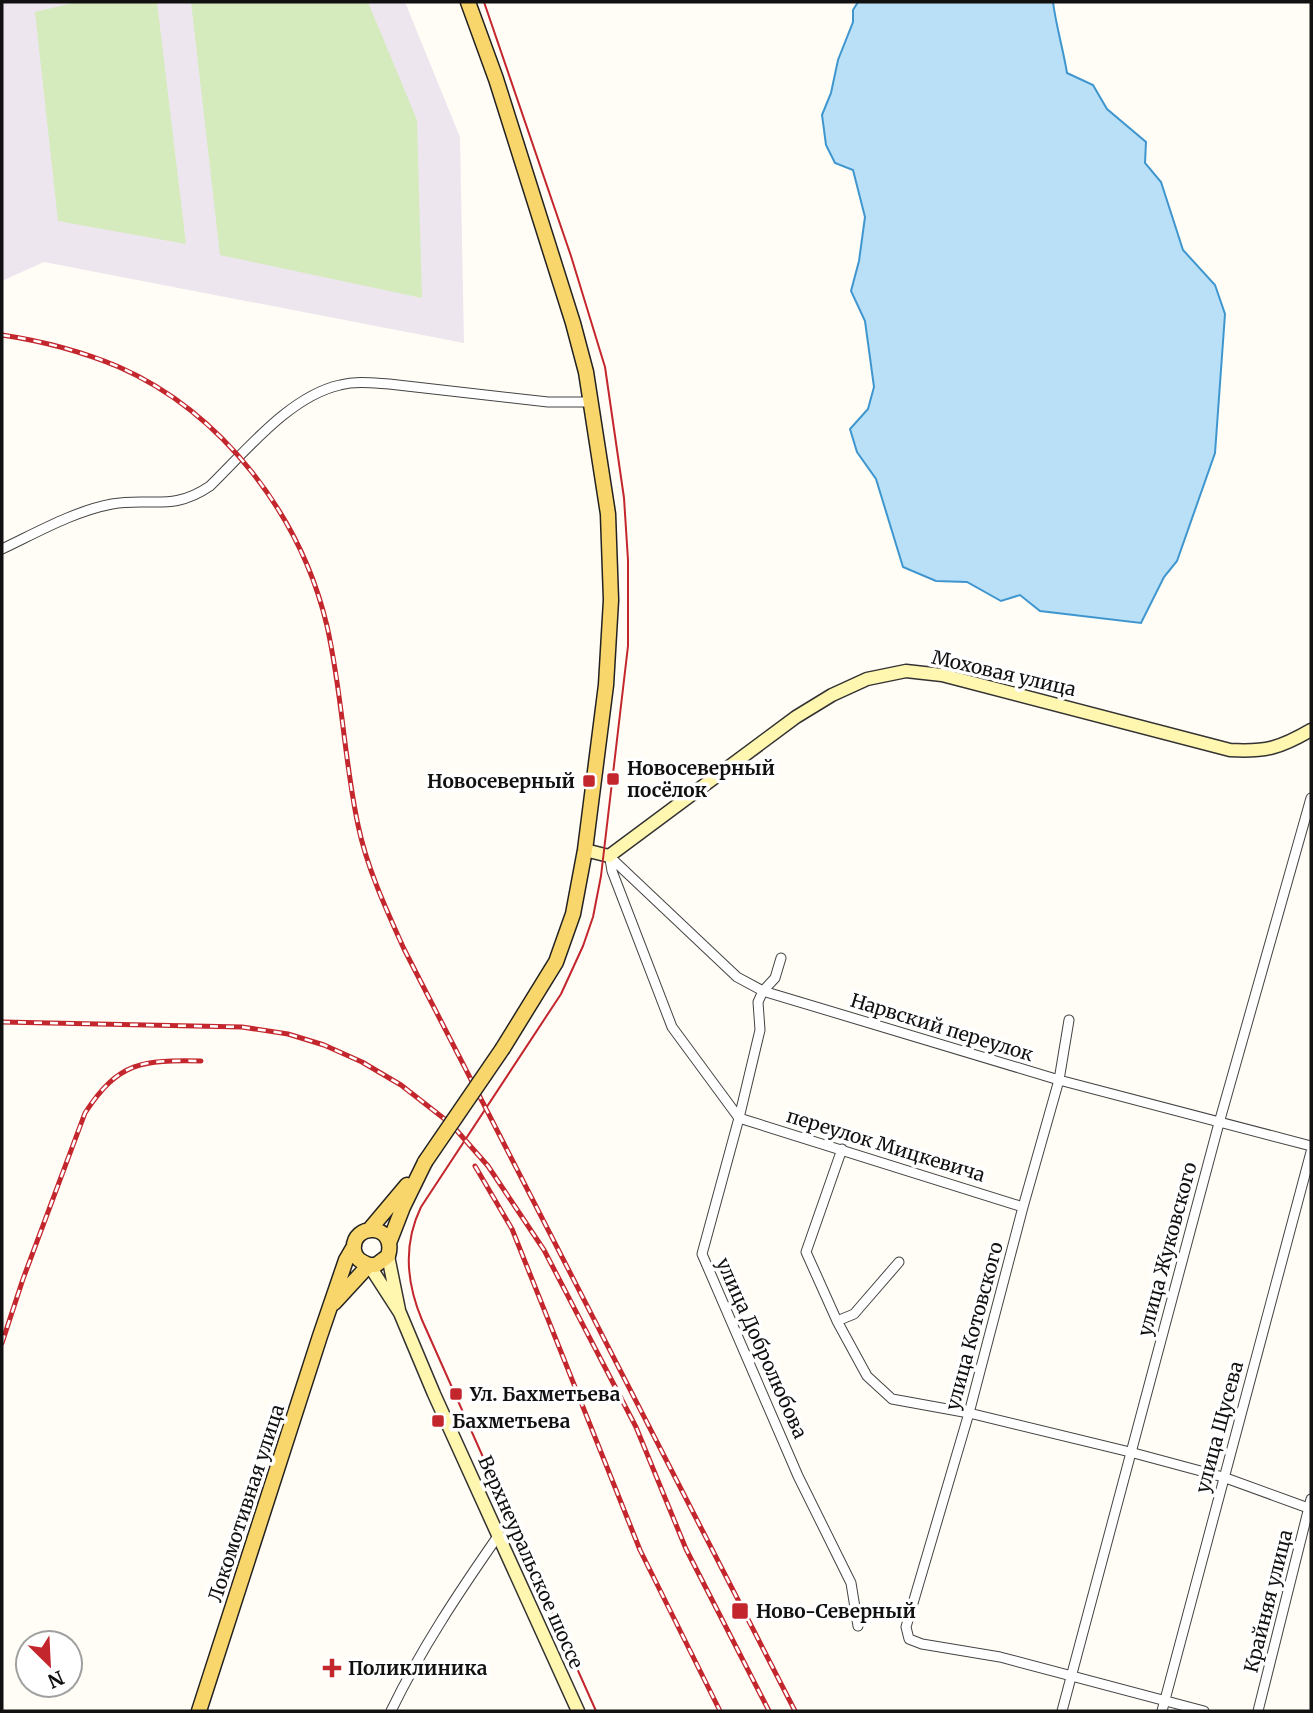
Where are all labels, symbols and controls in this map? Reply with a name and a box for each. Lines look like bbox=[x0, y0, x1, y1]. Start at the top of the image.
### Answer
street label: Моховая улица bbox=[929, 645, 1079, 701]
place label: Новосеверный посёлок bbox=[627, 756, 775, 802]
place label: Новосеверный bbox=[427, 769, 575, 793]
marker: Новосеверный посёлок bbox=[605, 771, 621, 787]
marker: Новосеверный bbox=[581, 773, 597, 789]
street label: Нарвский переулок bbox=[848, 988, 1036, 1066]
street label: переулок Мицкевича bbox=[784, 1103, 988, 1187]
street label: улица Жуковского bbox=[1132, 1159, 1202, 1339]
street label: улица Котовского bbox=[940, 1239, 1008, 1413]
street label: улица Добролюбова bbox=[711, 1254, 813, 1442]
street label: улица Щусева bbox=[1190, 1359, 1248, 1495]
place label: Ул. Бахметьева bbox=[469, 1382, 621, 1406]
marker: Ул. Бахметьева bbox=[448, 1386, 464, 1402]
street label: Локомотивная улица bbox=[203, 1401, 289, 1605]
place label: Бахметьева bbox=[452, 1409, 571, 1433]
marker: Бахметьева bbox=[430, 1413, 446, 1429]
street label: Верхнеуральское шоссе bbox=[473, 1452, 589, 1672]
street label: Крайняя улица bbox=[1239, 1527, 1297, 1675]
place label: Ново-Северный bbox=[756, 1599, 916, 1623]
marker: Ново-Северный bbox=[730, 1601, 750, 1621]
north arrow bbox=[14, 1629, 84, 1699]
place label: Поликлиника bbox=[348, 1656, 488, 1680]
marker: Поликлиника bbox=[322, 1658, 342, 1678]
text: N bbox=[44, 1666, 68, 1694]

